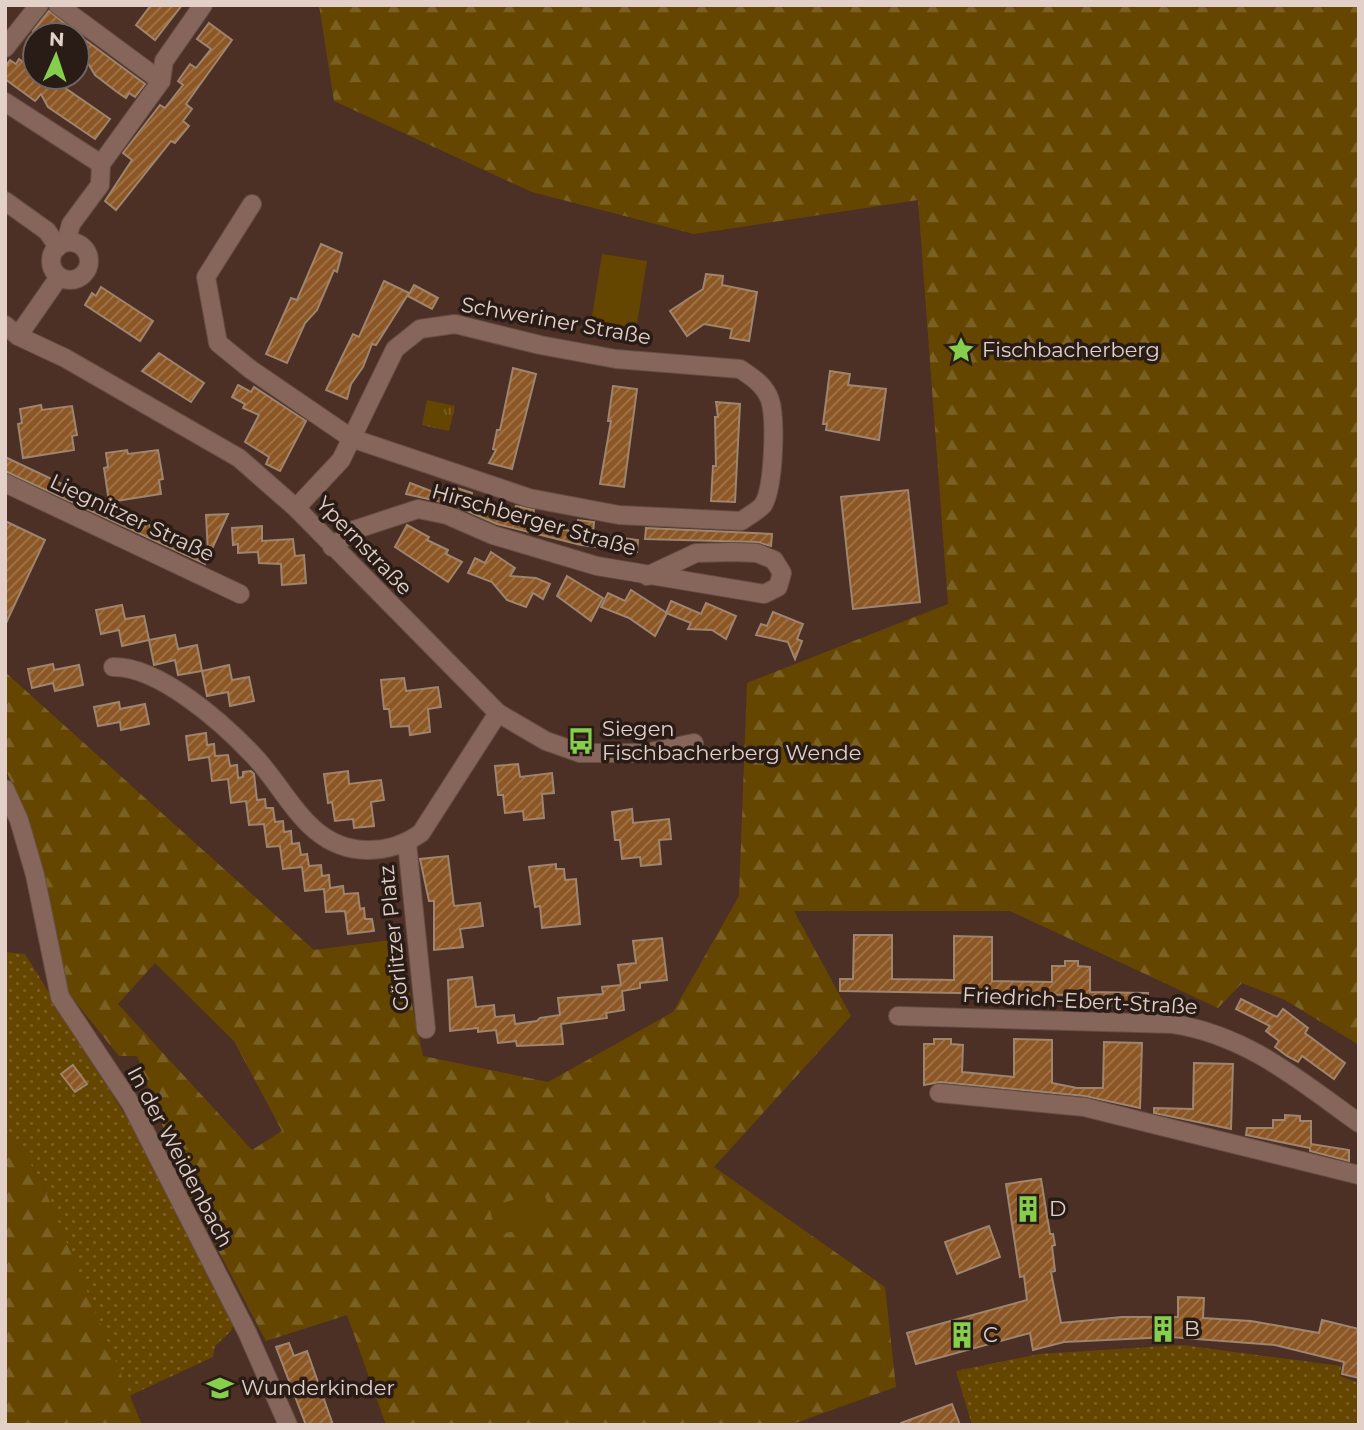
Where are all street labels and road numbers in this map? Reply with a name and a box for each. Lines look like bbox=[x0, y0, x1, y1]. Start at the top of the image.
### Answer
street label: Schweriner Straße bbox=[459, 292, 653, 350]
street label: Liegnitzer Straße bbox=[46, 468, 218, 567]
street label: Hirschberger Straße bbox=[429, 478, 639, 561]
street label: Ypernstraße bbox=[311, 491, 418, 600]
street label: Görlitzer Platz bbox=[373, 864, 414, 1012]
street label: Friedrich-Ebert-Straße bbox=[962, 982, 1198, 1019]
street label: In der Weidenbach bbox=[122, 1062, 239, 1251]

